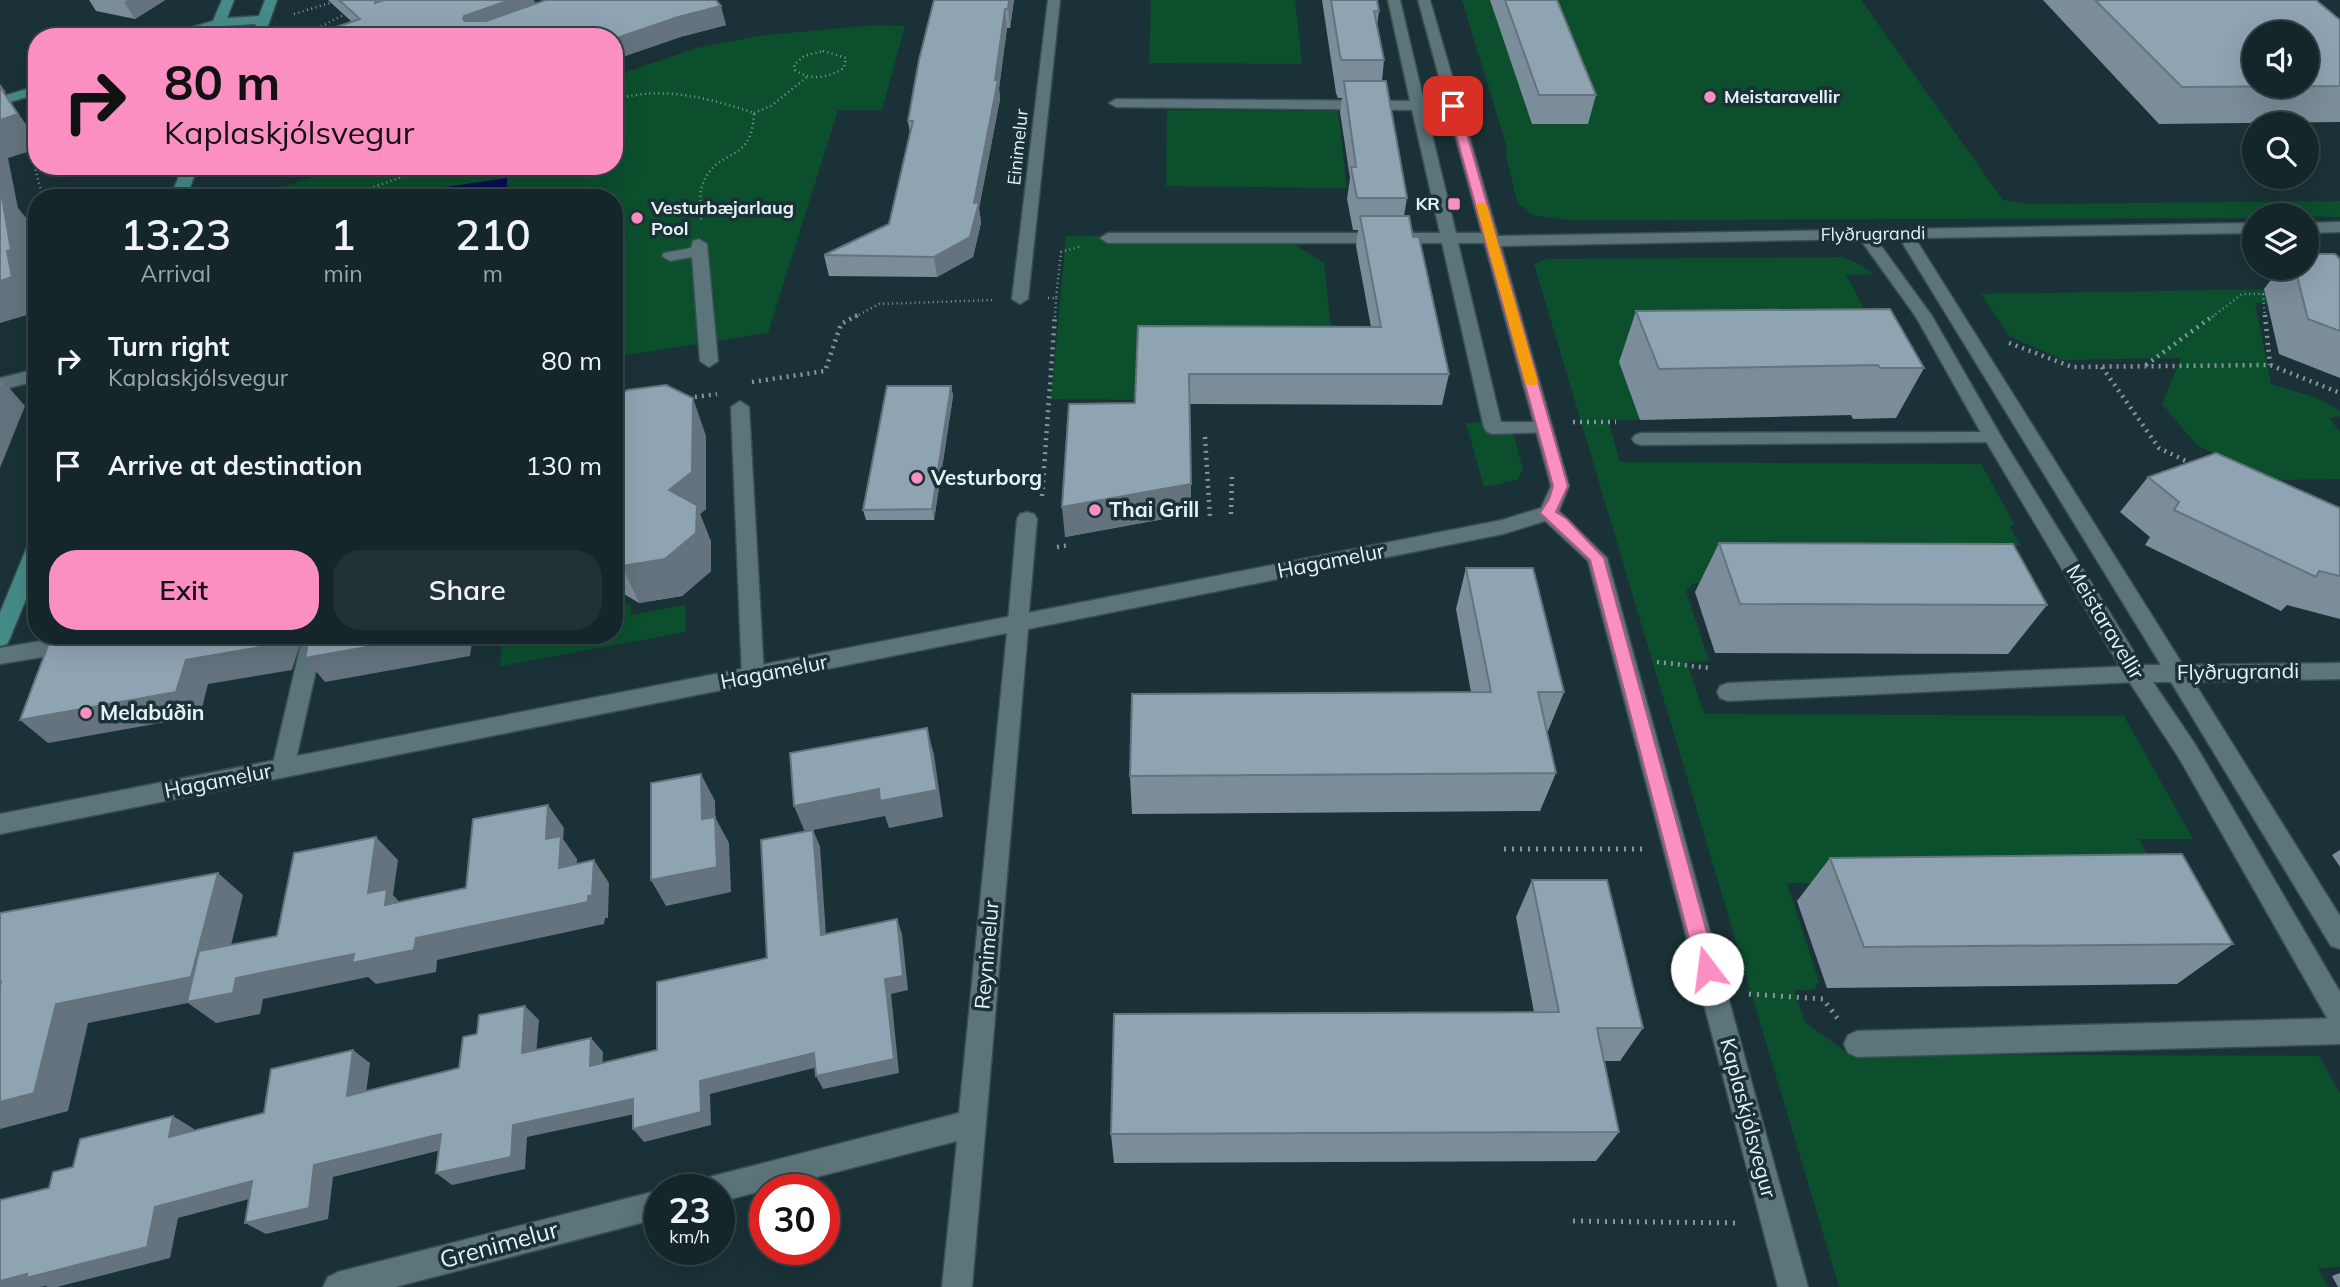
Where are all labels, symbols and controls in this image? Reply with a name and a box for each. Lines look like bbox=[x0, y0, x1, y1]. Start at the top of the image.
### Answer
map controls bbox=[2242, 21, 2319, 280]
button: sound bbox=[2242, 21, 2319, 98]
text: 80 m bbox=[164, 51, 280, 112]
icon: right bbox=[49, 56, 140, 147]
pin bbox=[1423, 76, 1483, 136]
place label: Meistaravellir bbox=[1724, 85, 1841, 108]
icon: arrive bbox=[1434, 87, 1472, 125]
marker: Meistaravellir bbox=[1702, 89, 1718, 105]
street label: Einimelur bbox=[1002, 107, 1033, 186]
text: Kaplaskjólsvegur bbox=[164, 112, 414, 152]
button: search bbox=[2242, 112, 2319, 189]
place label: KR bbox=[1415, 192, 1440, 215]
place label: Vesturbæjarlaug Pool bbox=[650, 196, 794, 240]
marker: KR bbox=[1446, 196, 1462, 212]
button: layers bbox=[2242, 203, 2319, 280]
text: 13:23 bbox=[120, 208, 231, 261]
text: 1 bbox=[330, 208, 356, 261]
text: 210 bbox=[455, 208, 531, 261]
marker: Vesturbæjarlaug Pool bbox=[629, 210, 645, 226]
street label: Flyðrugrandi bbox=[1820, 221, 1926, 246]
text: Arrival bbox=[141, 259, 211, 288]
text: min bbox=[323, 259, 363, 288]
text: m bbox=[483, 259, 503, 288]
text: Turn right bbox=[108, 330, 229, 363]
icon: right bbox=[49, 342, 87, 380]
text: 80 m bbox=[541, 344, 602, 377]
text: Kaplaskjólsvegur bbox=[108, 363, 288, 392]
icon: arrive bbox=[49, 447, 87, 485]
text: Arrive at destination bbox=[108, 449, 363, 482]
text: 130 m bbox=[526, 449, 602, 482]
place label: Vesturborg bbox=[930, 464, 1042, 490]
marker: Vesturborg bbox=[909, 470, 925, 486]
place label: Thai Grill bbox=[1109, 496, 1199, 522]
marker: Thai Grill bbox=[1087, 502, 1103, 518]
street label: Hagamelur bbox=[1275, 537, 1387, 583]
button: Exit bbox=[49, 550, 319, 630]
button: Share bbox=[333, 550, 602, 630]
street label: Meistaravellir bbox=[2061, 559, 2151, 684]
street label: Hagamelur bbox=[718, 648, 830, 694]
street label: Flyðrugrandi bbox=[2177, 657, 2299, 685]
place label: Melabúðin bbox=[100, 699, 205, 725]
marker: Melabúðin bbox=[78, 705, 94, 721]
street label: Hagamelur bbox=[162, 757, 274, 803]
street label: Reynimelur bbox=[968, 899, 1004, 1010]
position arrow bbox=[1670, 932, 1744, 1006]
street label: Kaplaskjólsvegur bbox=[1715, 1035, 1783, 1201]
speed limit sign: 30 bbox=[749, 1174, 840, 1265]
text: 23 bbox=[668, 1188, 711, 1232]
street label: Grenimelur bbox=[436, 1214, 561, 1274]
text: km/h bbox=[669, 1225, 710, 1248]

